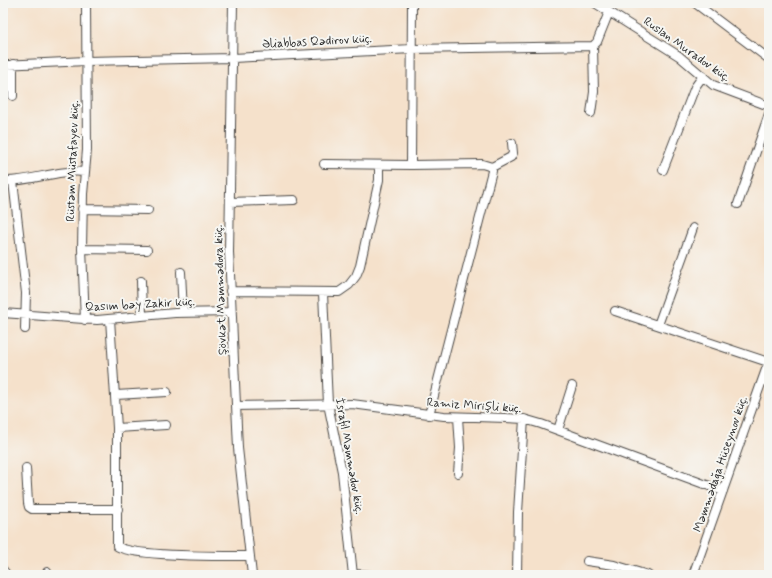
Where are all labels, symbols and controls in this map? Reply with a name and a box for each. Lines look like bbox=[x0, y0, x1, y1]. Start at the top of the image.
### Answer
street label: Ruslan Muradov küç. bbox=[640, 14, 733, 86]
street label: Əliabbas Qədirov küç. bbox=[262, 31, 372, 53]
street label: Rüstəm Müstafayev küç. bbox=[63, 100, 83, 222]
street label: Şövkət Məmmədova küç. bbox=[211, 225, 231, 355]
street label: Qasım bəy Zakir küç. bbox=[85, 294, 195, 316]
street label: Məmmədağa Hüseynov küç. bbox=[690, 394, 752, 534]
street label: Ramiz Mirişli küç. bbox=[426, 395, 522, 417]
street label: İsrafil Məmmədov küç. bbox=[331, 397, 367, 515]

